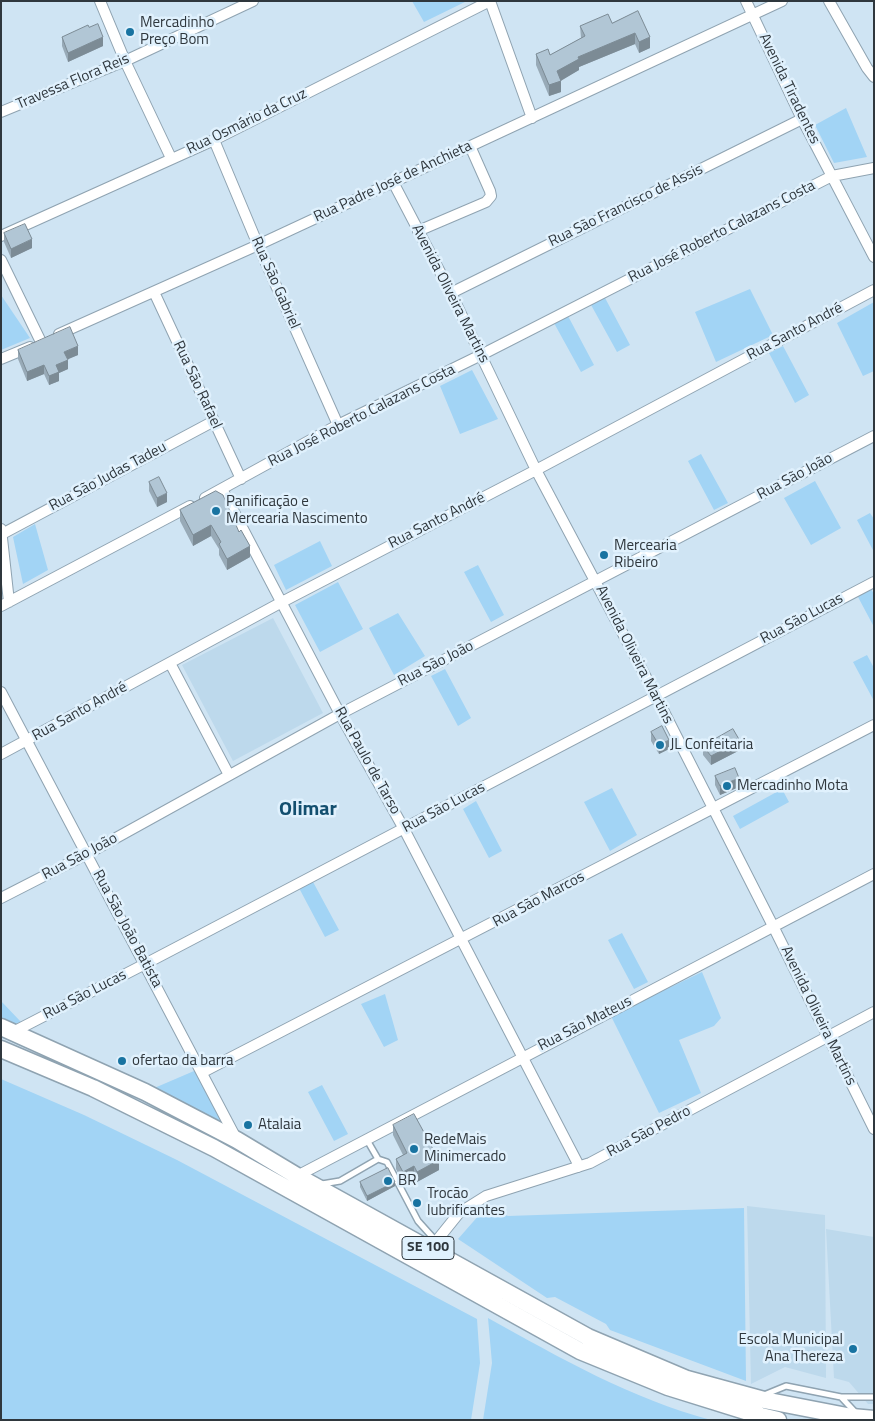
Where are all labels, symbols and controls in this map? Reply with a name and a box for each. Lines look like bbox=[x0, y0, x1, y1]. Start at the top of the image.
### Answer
place label: Mercadinho Preço Bom bbox=[140, 14, 214, 49]
marker: Mercadinho Preço Bom bbox=[124, 26, 136, 38]
street label: Avenida Tiradentes bbox=[754, 31, 824, 147]
street label: Travessa Flora Reis bbox=[14, 50, 132, 114]
street label: Rua Osmário da Cruz bbox=[184, 85, 310, 159]
street label: Rua Padre José de Anchieta bbox=[311, 137, 475, 227]
street label: Rua São Francisco de Assis bbox=[546, 161, 706, 251]
street label: Rua José Roberto Calazans Costa bbox=[626, 177, 818, 287]
street label: Avenida Oliveira Martins bbox=[407, 222, 493, 366]
street label: Rua São Gabriel bbox=[247, 234, 303, 332]
street label: Rua Santo André bbox=[744, 299, 846, 365]
street label: Rua São Rafael bbox=[169, 338, 225, 432]
street label: Rua José Roberto Calazans Costa bbox=[266, 361, 458, 471]
street label: Rua São Judas Tadeu bbox=[46, 438, 170, 516]
street label: Rua São João bbox=[754, 450, 836, 504]
street label: Rua Santo André bbox=[386, 489, 488, 553]
place label: Panificação e Mercearia Nascimento bbox=[226, 493, 368, 528]
marker: Panificação e Mercearia Nascimento bbox=[210, 505, 222, 517]
place label: Mercearia Ribeiro bbox=[614, 537, 677, 572]
marker: Mercearia Ribeiro bbox=[598, 549, 610, 561]
street label: Avenida Oliveira Martins bbox=[591, 583, 677, 727]
street label: Rua São Lucas bbox=[758, 590, 846, 648]
street label: Rua São João bbox=[395, 637, 477, 691]
street label: Rua Santo André bbox=[29, 679, 131, 745]
street label: Rua Paulo de Tarso bbox=[330, 704, 404, 818]
place label: JL Confeitaria bbox=[670, 736, 753, 754]
marker: JL Confeitaria bbox=[654, 739, 666, 751]
place label: Mercadinho Mota bbox=[737, 777, 848, 795]
street label: Rua São Lucas bbox=[400, 779, 488, 837]
marker: Mercadinho Mota bbox=[721, 780, 733, 792]
district label: Olimar bbox=[279, 798, 337, 822]
street label: Rua São João bbox=[39, 830, 121, 884]
street label: Rua São João Batista bbox=[88, 867, 166, 991]
street label: Rua São Marcos bbox=[490, 868, 588, 932]
street label: Avenida Oliveira Martins bbox=[776, 943, 860, 1089]
street label: Rua São Lucas bbox=[40, 966, 130, 1024]
street label: Rua São Mateus bbox=[535, 993, 635, 1055]
place label: ofertao da barra bbox=[132, 1052, 234, 1070]
marker: ofertao da barra bbox=[116, 1055, 128, 1067]
street label: Rua São Pedro bbox=[604, 1102, 694, 1162]
place label: Atalaia bbox=[258, 1116, 301, 1134]
marker: Atalaia bbox=[242, 1119, 254, 1131]
place label: RedeMais Minimercado bbox=[424, 1131, 506, 1166]
marker: RedeMais Minimercado bbox=[408, 1143, 420, 1155]
place label: BR bbox=[398, 1172, 416, 1190]
marker: BR bbox=[382, 1175, 394, 1187]
place label: Trocão lubrificantes bbox=[427, 1185, 505, 1220]
marker: Trocão lubrificantes bbox=[411, 1197, 423, 1209]
road number: SE 100 bbox=[402, 1236, 454, 1260]
place label: Escola Municipal Ana Thereza bbox=[738, 1331, 843, 1366]
marker: Escola Municipal Ana Thereza bbox=[847, 1343, 859, 1355]

